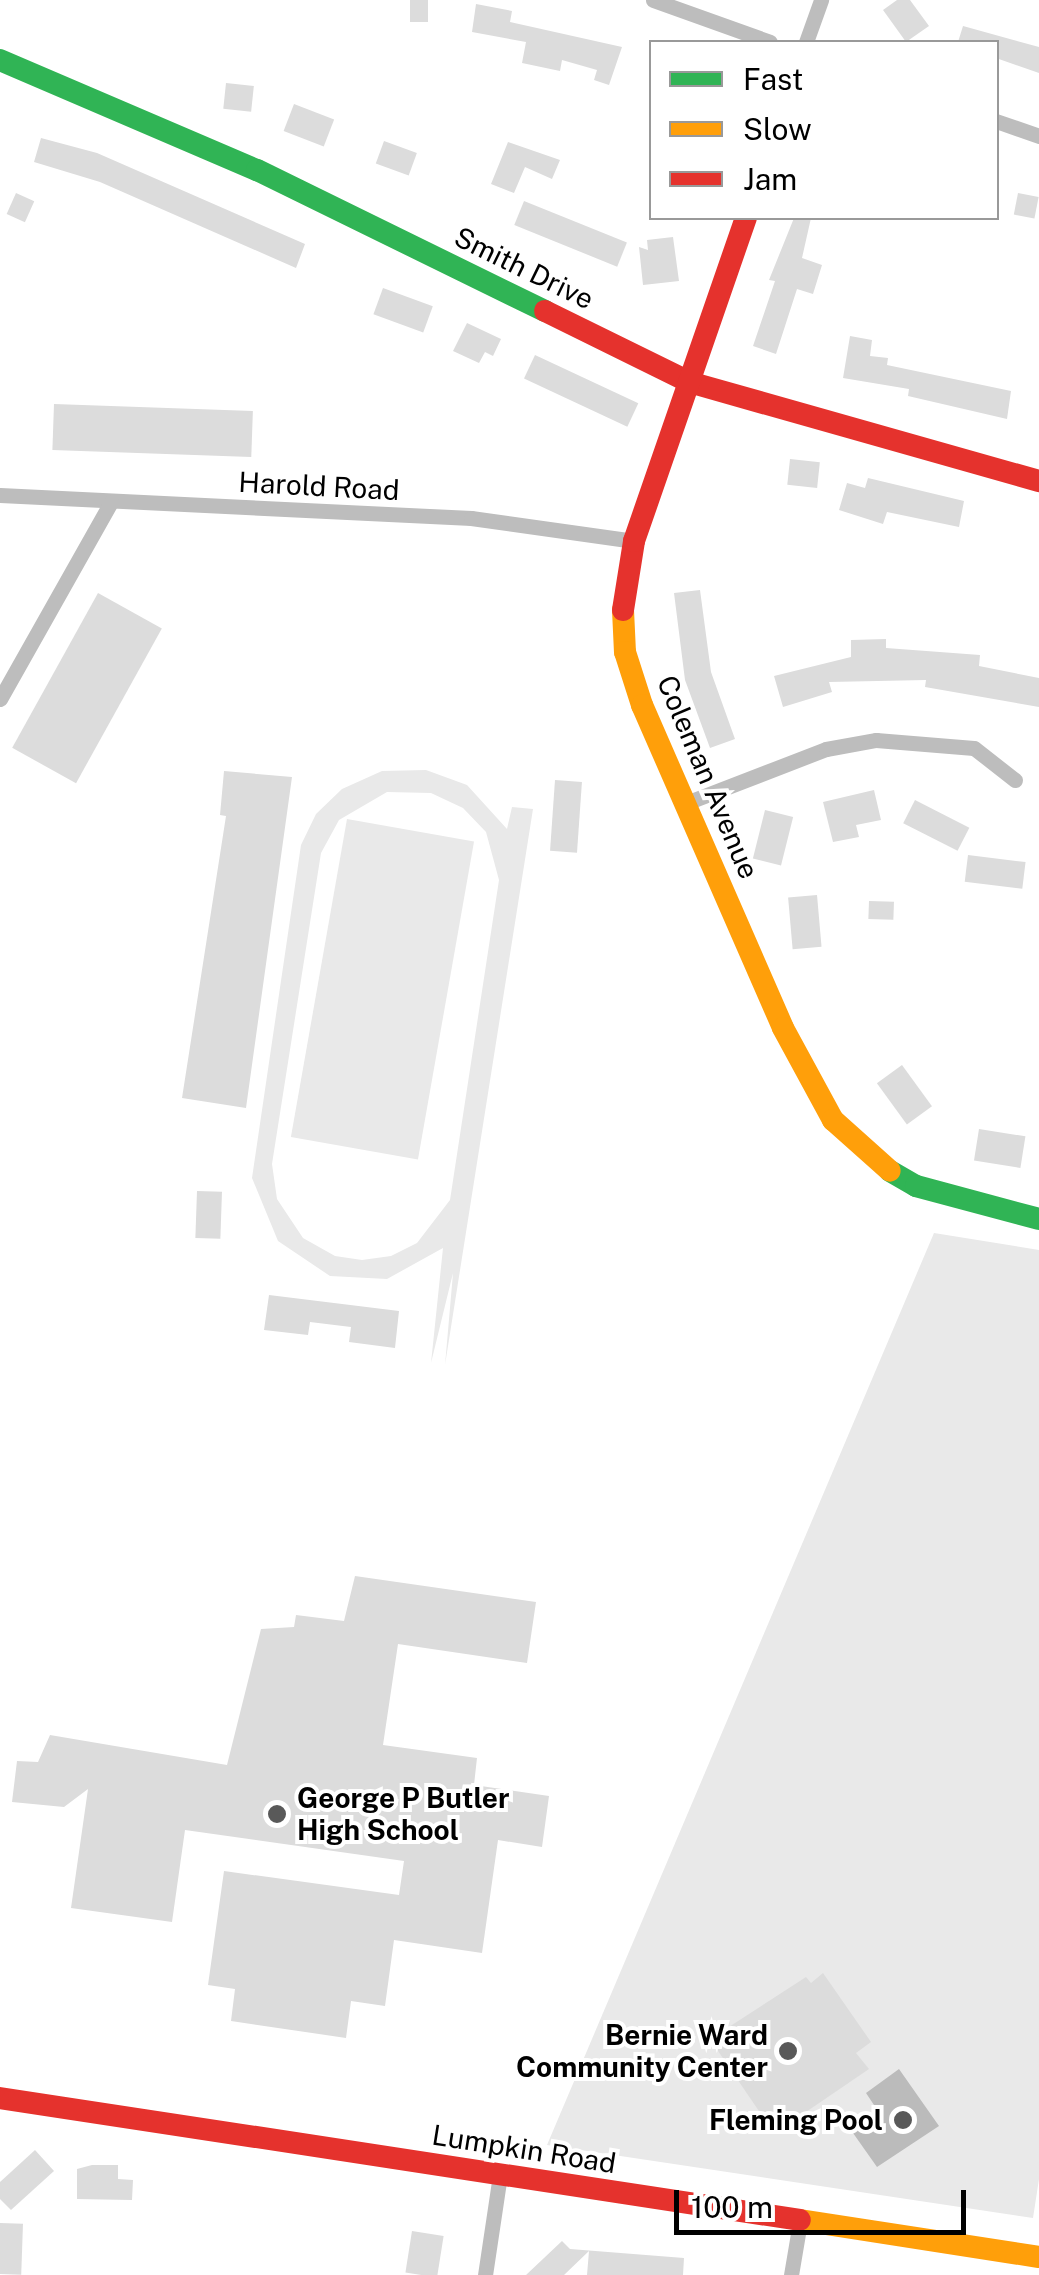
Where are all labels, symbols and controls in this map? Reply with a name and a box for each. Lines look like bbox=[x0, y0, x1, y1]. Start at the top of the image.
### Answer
legend bbox=[649, 40, 999, 220]
text: Fast bbox=[743, 61, 803, 97]
text: Slow bbox=[743, 111, 812, 147]
text: Jam bbox=[743, 161, 797, 197]
street label: Smith Drive bbox=[449, 220, 599, 316]
street label: Harold Road bbox=[238, 465, 400, 507]
street label: Coleman Avenue bbox=[650, 670, 766, 884]
place label: George P Butler High School bbox=[297, 1781, 510, 1847]
marker: George P Butler High School bbox=[266, 1803, 288, 1825]
place label: Bernie Ward Community Center bbox=[516, 2018, 768, 2084]
marker: Bernie Ward Community Center bbox=[777, 2040, 799, 2062]
place label: Fleming Pool bbox=[709, 2103, 883, 2137]
marker: Fleming Pool bbox=[892, 2109, 914, 2131]
street label: Lumpkin Road bbox=[430, 2118, 618, 2180]
scale bar bbox=[679, 2170, 972, 2232]
text: 100 m bbox=[691, 2189, 773, 2225]

